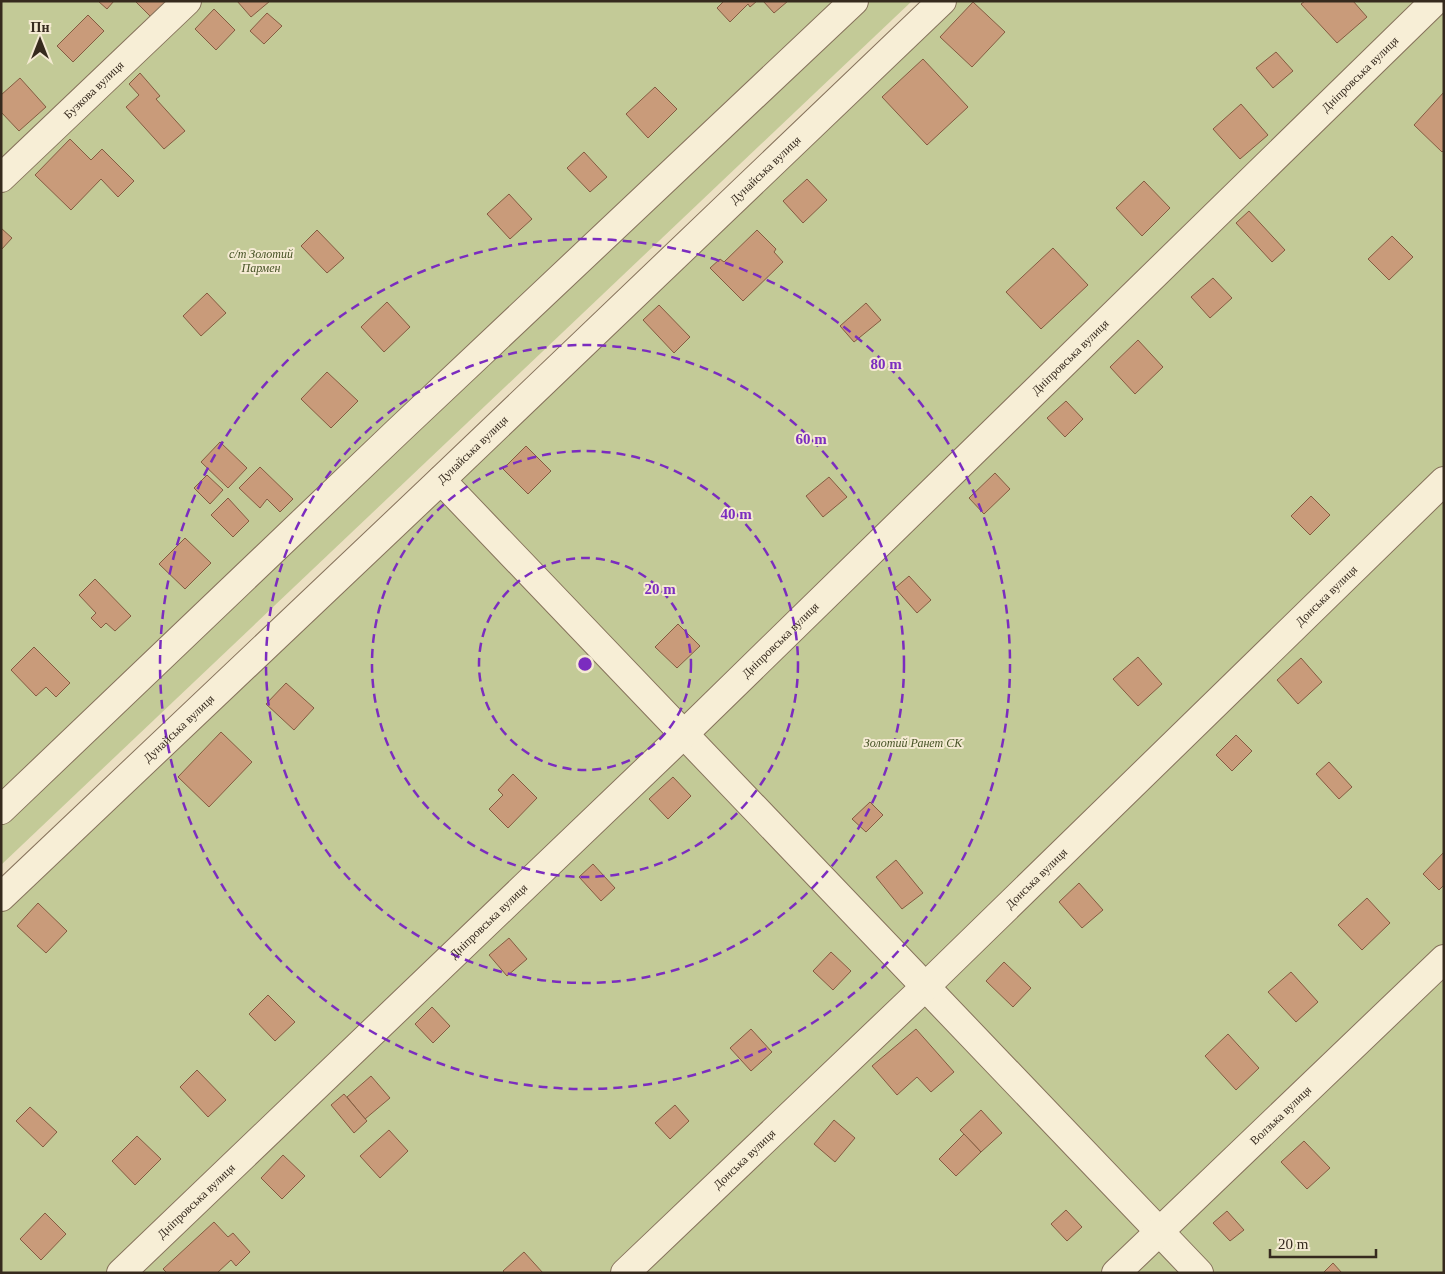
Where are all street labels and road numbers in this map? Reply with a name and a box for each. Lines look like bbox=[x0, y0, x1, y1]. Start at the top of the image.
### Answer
street label: Дніпровська вулиця bbox=[1319, 33, 1402, 115]
street label: Бузкова вулиця bbox=[61, 58, 127, 122]
street label: Дунайська вулиця bbox=[727, 133, 804, 207]
street label: Дніпровська вулиця bbox=[1029, 316, 1112, 398]
street label: Дунайська вулиця bbox=[434, 412, 511, 487]
street label: Донська вулиця bbox=[1293, 562, 1360, 629]
street label: Дніпровська вулиця bbox=[739, 599, 822, 681]
street label: Дунайська вулиця bbox=[141, 691, 217, 765]
street label: Донська вулиця bbox=[1003, 845, 1070, 912]
street label: Дніпровська вулиця bbox=[447, 880, 531, 961]
street label: Волзька вулиця bbox=[1247, 1083, 1314, 1148]
street label: Донська вулиця bbox=[710, 1126, 779, 1192]
street label: Дніпровська вулиця bbox=[154, 1160, 238, 1241]

